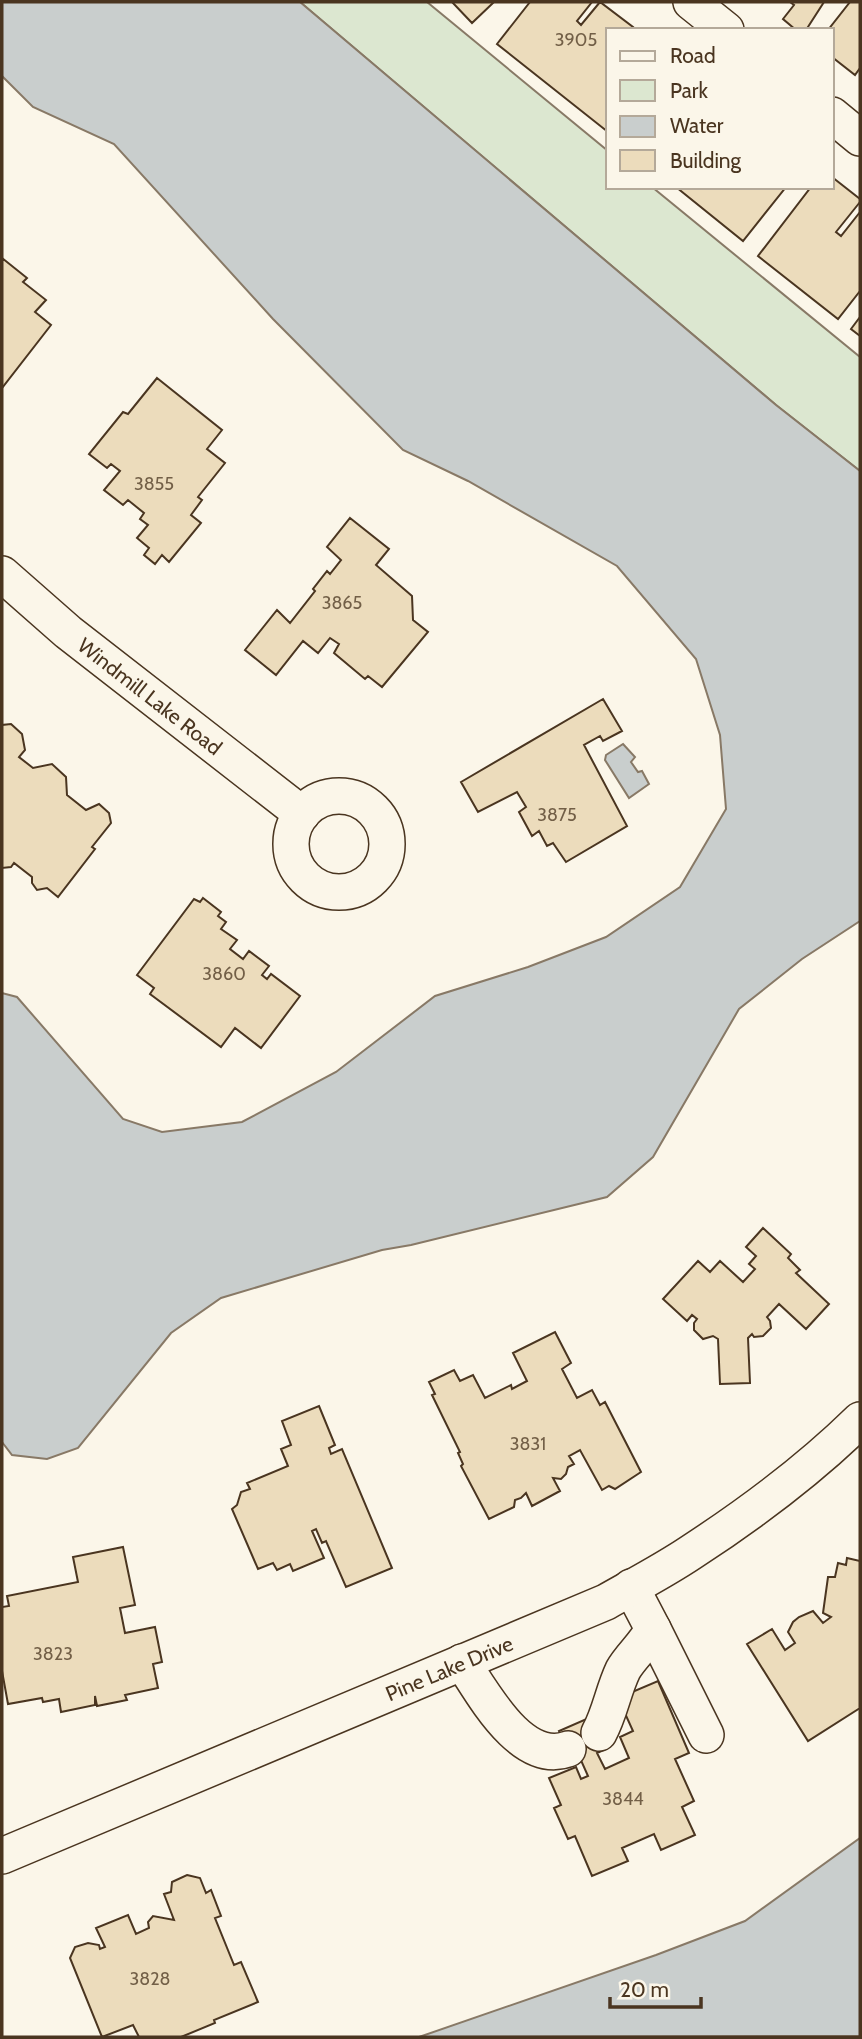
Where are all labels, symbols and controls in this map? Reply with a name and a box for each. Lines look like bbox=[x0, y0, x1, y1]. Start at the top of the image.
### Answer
legend bbox=[606, 28, 834, 189]
house number: 3905 bbox=[555, 29, 597, 51]
text: Road bbox=[670, 43, 716, 68]
text: Park bbox=[670, 78, 708, 103]
text: Water bbox=[670, 113, 724, 138]
text: Building bbox=[670, 148, 742, 173]
house number: 3855 bbox=[134, 473, 174, 495]
house number: 3865 bbox=[322, 592, 362, 614]
street label: Windmill Lake Road bbox=[73, 632, 227, 760]
house number: 3875 bbox=[537, 804, 577, 826]
house number: 3860 bbox=[202, 963, 246, 985]
house number: 3831 bbox=[510, 1433, 546, 1455]
street label: Pine Lake Drive bbox=[382, 1630, 517, 1706]
house number: 3823 bbox=[33, 1643, 73, 1665]
house number: 3844 bbox=[602, 1788, 644, 1810]
scale bar bbox=[610, 1966, 701, 2010]
house number: 3828 bbox=[130, 1968, 171, 1990]
text: 20 m bbox=[620, 1977, 669, 2002]

